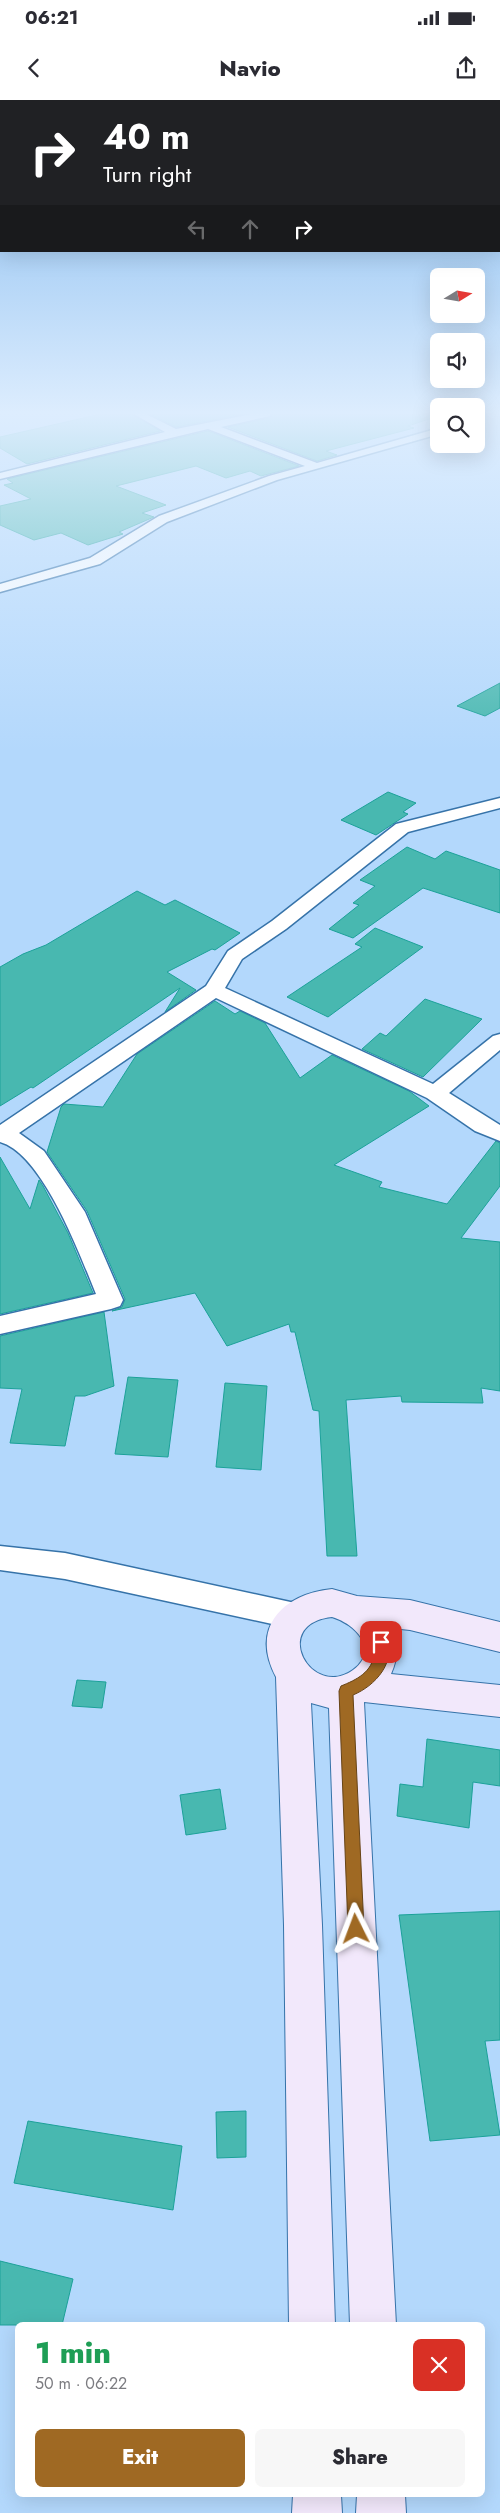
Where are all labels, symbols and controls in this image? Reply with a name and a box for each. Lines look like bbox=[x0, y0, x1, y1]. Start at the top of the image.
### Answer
text: 06:21 bbox=[25, 4, 79, 31]
text: Navio bbox=[219, 52, 281, 84]
icon: back bbox=[20, 54, 48, 82]
icon: share bbox=[452, 54, 480, 82]
text: 40 m bbox=[103, 112, 190, 162]
icon: right bbox=[20, 120, 85, 185]
text: Turn right bbox=[103, 158, 191, 190]
icon: left bbox=[183, 215, 211, 243]
icon: ahead bbox=[236, 215, 264, 243]
icon: right bbox=[289, 215, 317, 243]
north arrow bbox=[430, 268, 485, 322]
map controls bbox=[430, 268, 485, 453]
button: sound bbox=[430, 333, 485, 388]
button: search bbox=[430, 398, 485, 453]
pin bbox=[360, 1621, 402, 1663]
icon: arrive bbox=[367, 1628, 395, 1656]
position arrow bbox=[329, 1902, 381, 1954]
text: 1 min bbox=[35, 2331, 111, 2374]
button: close bbox=[413, 2339, 465, 2391]
text: 50 m · 06:22 bbox=[35, 2372, 127, 2395]
button: Exit bbox=[35, 2429, 245, 2487]
button: Share bbox=[255, 2429, 465, 2487]

